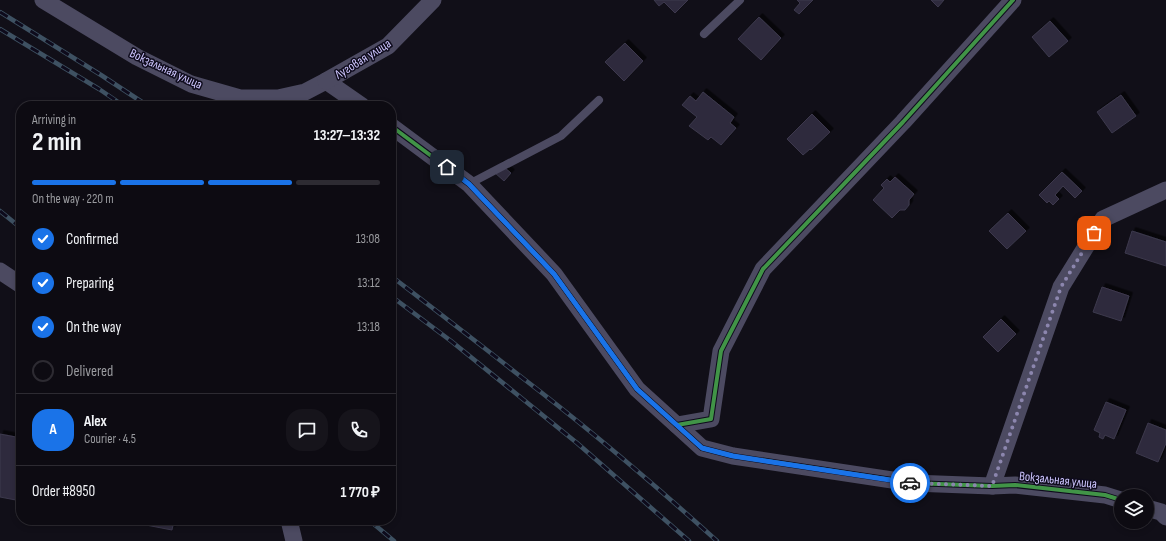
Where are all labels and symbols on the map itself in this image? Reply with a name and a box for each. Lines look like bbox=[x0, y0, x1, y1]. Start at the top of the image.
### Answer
street label: Луговая улица bbox=[331, 35, 394, 83]
street label: Вокзальная улица bbox=[127, 45, 205, 93]
pin bbox=[430, 150, 464, 184]
pin bbox=[1077, 216, 1111, 250]
courier bbox=[890, 463, 930, 503]
street label: Вокзальная улица bbox=[1018, 468, 1098, 492]

